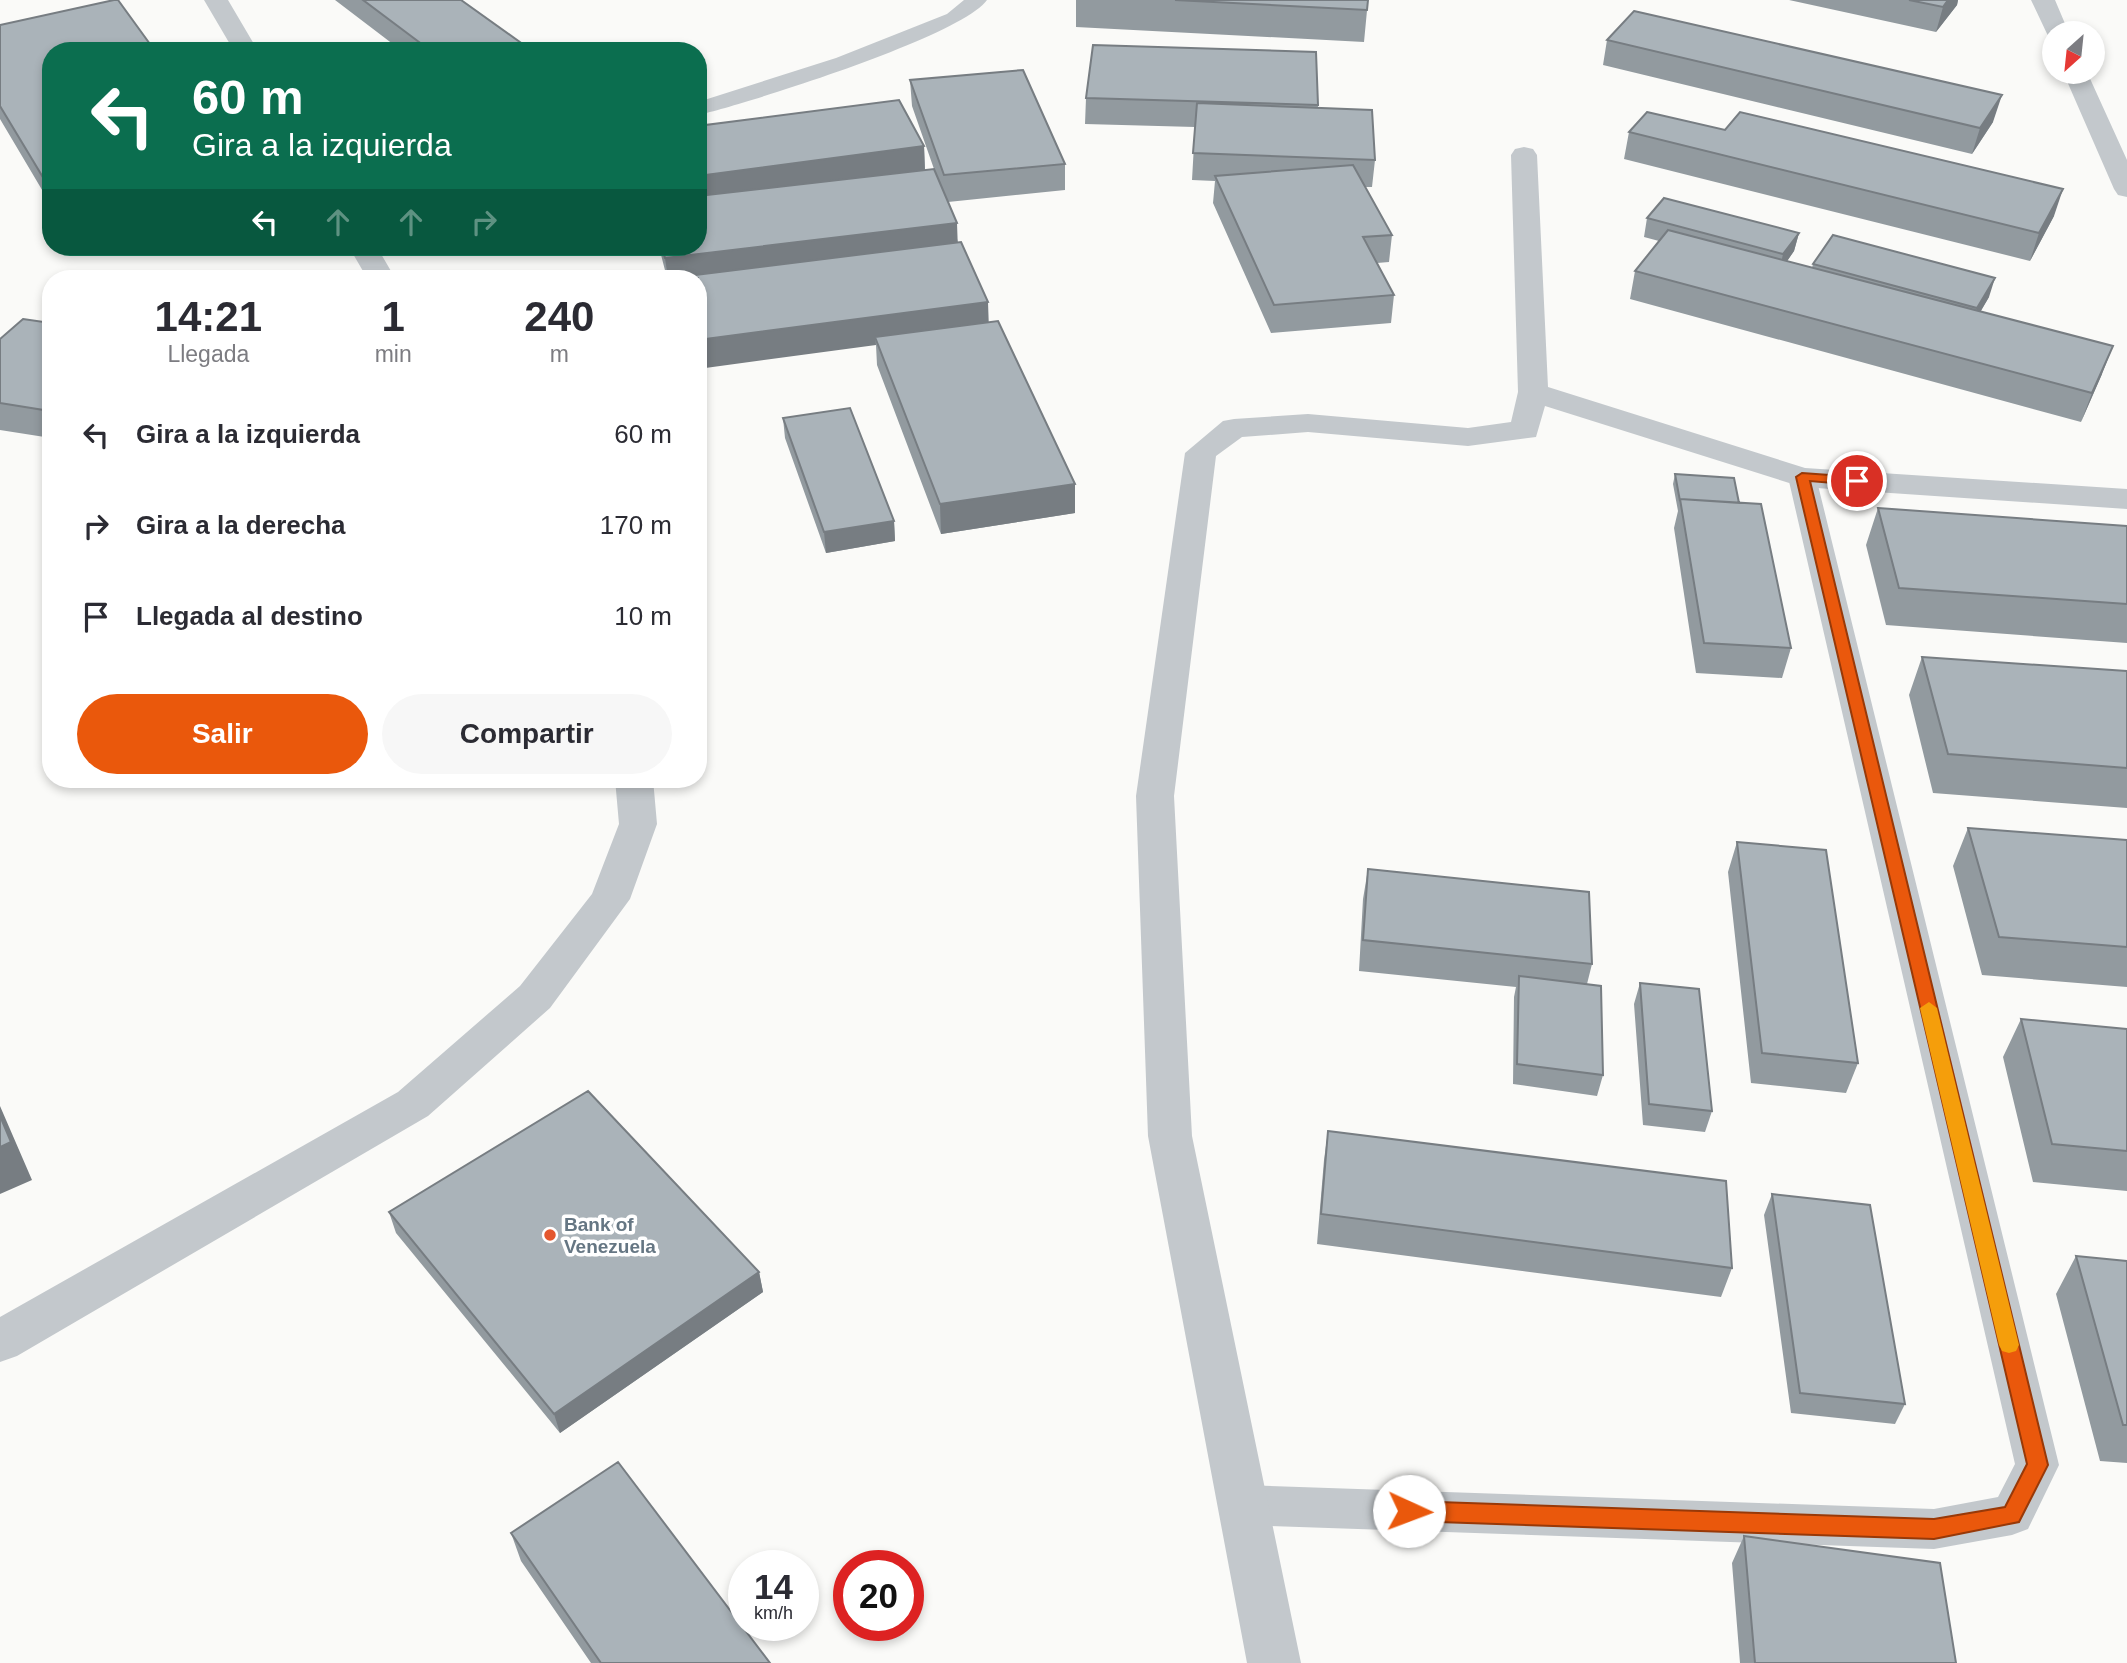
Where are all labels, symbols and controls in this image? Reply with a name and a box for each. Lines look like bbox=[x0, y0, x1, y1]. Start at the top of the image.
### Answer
north arrow bbox=[2042, 21, 2105, 84]
map controls bbox=[2042, 21, 2105, 84]
icon: left bbox=[77, 70, 168, 161]
text: 60 m bbox=[192, 70, 304, 124]
text: Gira a la izquierda bbox=[192, 127, 452, 163]
icon: left bbox=[246, 203, 284, 241]
icon: ahead bbox=[319, 203, 357, 241]
icon: ahead bbox=[392, 203, 430, 241]
icon: right bbox=[465, 203, 503, 241]
text: 14:21 bbox=[155, 293, 262, 340]
text: 1 bbox=[381, 293, 405, 340]
text: 240 bbox=[524, 293, 594, 340]
text: Llegada bbox=[167, 341, 249, 367]
text: min bbox=[375, 341, 412, 367]
text: m bbox=[550, 341, 569, 367]
icon: left bbox=[77, 416, 115, 454]
text: Gira a la izquierda bbox=[136, 419, 360, 449]
text: 60 m bbox=[614, 419, 672, 449]
pin bbox=[1827, 451, 1887, 511]
icon: arrive bbox=[1838, 462, 1876, 500]
icon: right bbox=[77, 507, 115, 545]
text: Gira a la derecha bbox=[136, 510, 346, 540]
text: 170 m bbox=[600, 510, 672, 540]
icon: arrive bbox=[77, 598, 115, 636]
text: Llegada al destino bbox=[136, 601, 363, 631]
text: 10 m bbox=[614, 601, 672, 631]
button: Salir bbox=[77, 694, 368, 774]
button: Compartir bbox=[382, 694, 672, 774]
place label: Bank of Venezuela bbox=[564, 1214, 656, 1257]
marker: Bank of Venezuela bbox=[542, 1227, 558, 1243]
position arrow bbox=[1372, 1474, 1446, 1548]
speed limit sign: 20 bbox=[833, 1550, 924, 1641]
text: 14 bbox=[754, 1567, 793, 1606]
text: km/h bbox=[754, 1603, 793, 1623]

